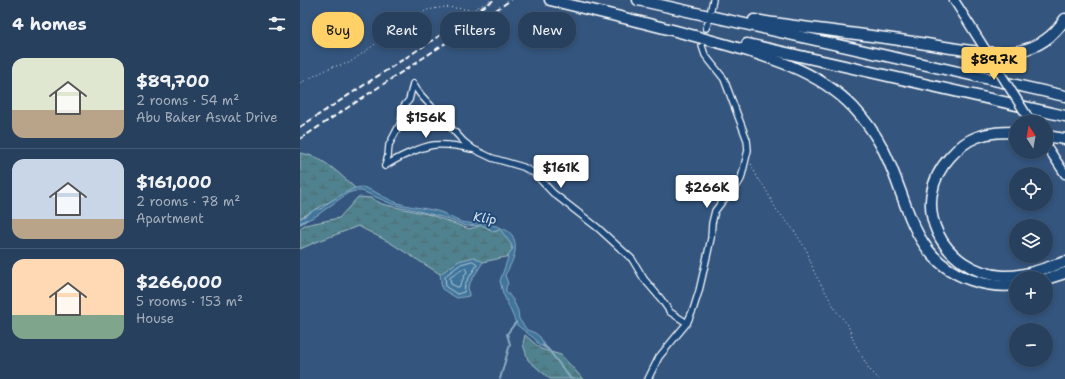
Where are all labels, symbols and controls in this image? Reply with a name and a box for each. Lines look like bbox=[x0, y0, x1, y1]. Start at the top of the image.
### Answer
chip: Buy bbox=[312, 12, 364, 48]
chip: Rent bbox=[372, 12, 432, 48]
chip: Filters bbox=[440, 12, 510, 48]
chip: New bbox=[518, 12, 576, 48]
text: 4 homes bbox=[12, 13, 87, 35]
icon: filters bbox=[266, 13, 288, 35]
pin: $89.7K bbox=[961, 47, 1027, 81]
text: $89.7K bbox=[970, 51, 1018, 68]
text: $89,700 bbox=[136, 70, 209, 92]
icon: home bbox=[44, 74, 92, 122]
text: 2 rooms · 54 m² bbox=[136, 92, 239, 109]
pin: $156K bbox=[398, 105, 454, 139]
text: Abu Baker Asvat Drive bbox=[136, 109, 278, 126]
text: $156K bbox=[406, 109, 446, 126]
north arrow bbox=[1009, 115, 1053, 159]
map controls bbox=[1009, 115, 1053, 367]
pin: $161K bbox=[533, 155, 589, 189]
text: $161K bbox=[543, 159, 579, 176]
button: locate bbox=[1009, 167, 1053, 211]
text: $161,000 bbox=[136, 171, 212, 193]
icon: home bbox=[44, 175, 92, 223]
pin: $266K bbox=[679, 175, 735, 209]
text: $266K bbox=[685, 179, 729, 196]
text: 2 rooms · 78 m² bbox=[136, 193, 240, 210]
water label: Klip bbox=[472, 208, 498, 228]
text: Apartment bbox=[136, 210, 204, 227]
button: layers bbox=[1009, 219, 1053, 263]
text: $266,000 bbox=[136, 271, 222, 293]
button: + bbox=[1009, 271, 1053, 315]
icon: home bbox=[44, 275, 92, 323]
text: 5 rooms · 153 m² bbox=[136, 293, 243, 310]
text: House bbox=[136, 310, 174, 327]
button: − bbox=[1009, 323, 1053, 367]

